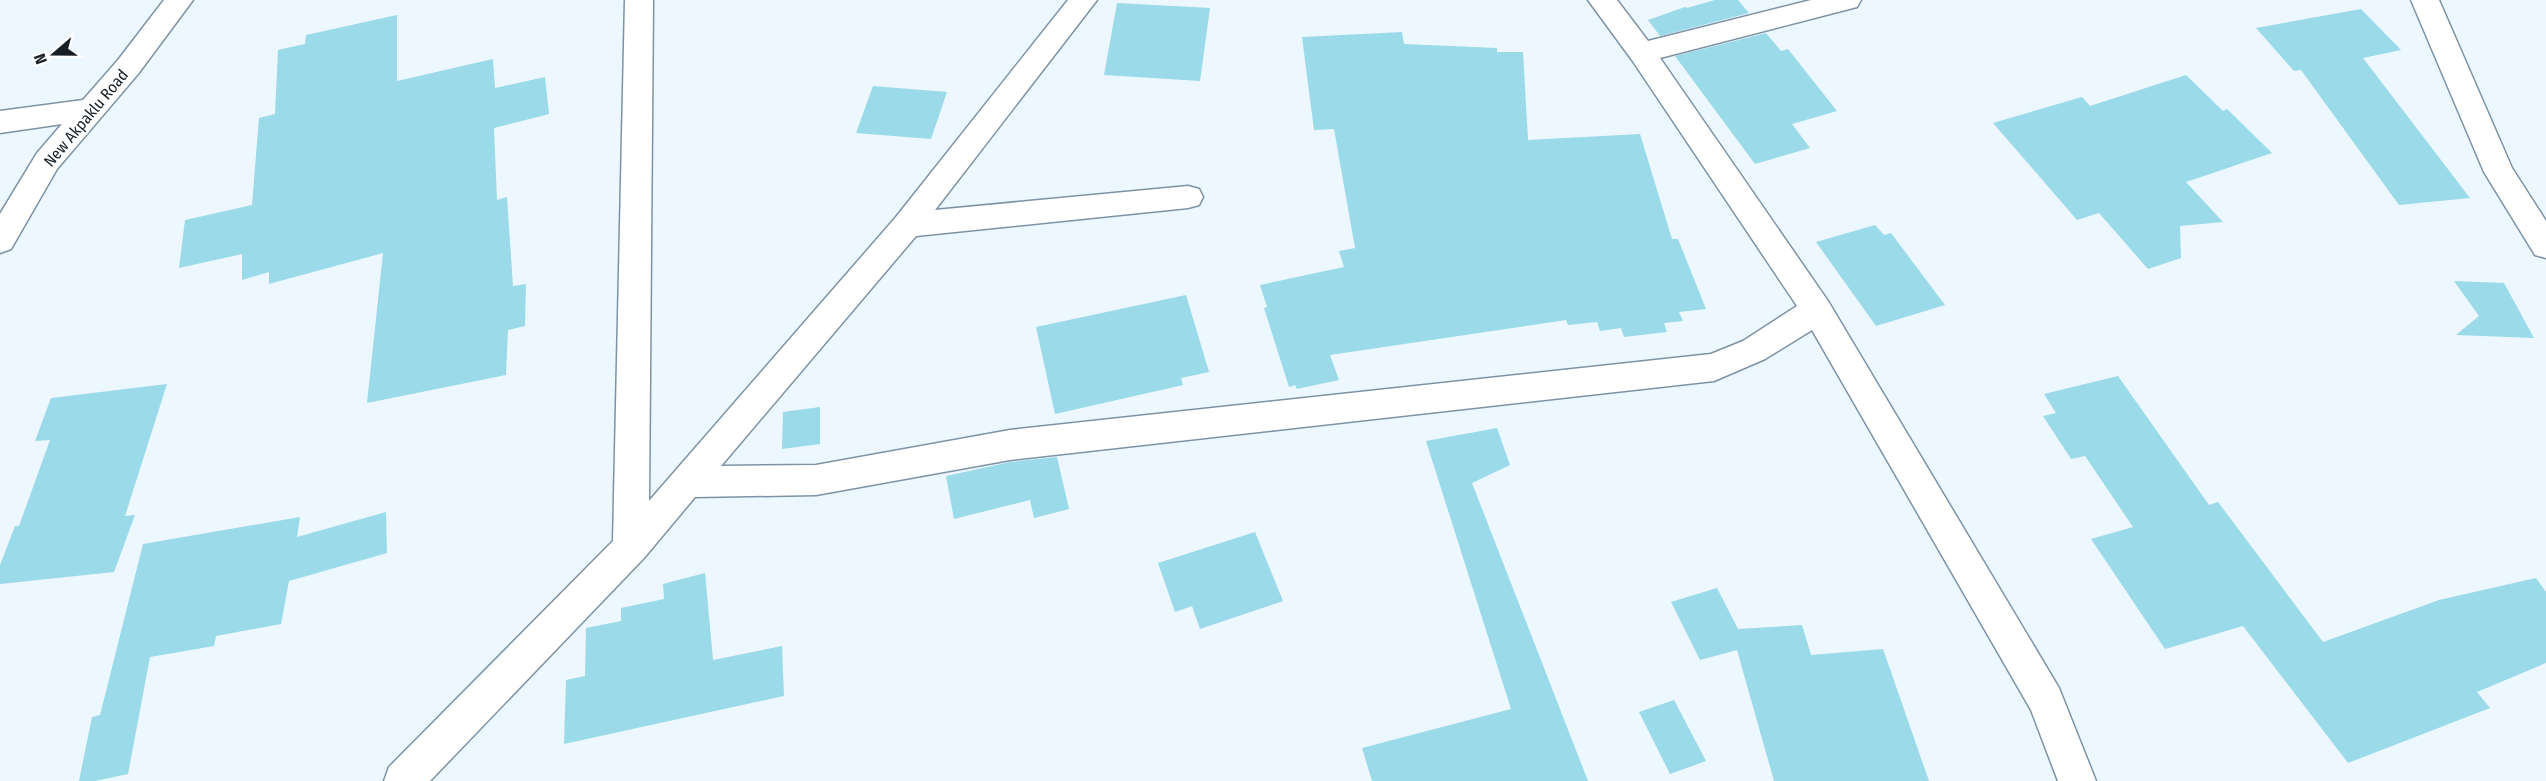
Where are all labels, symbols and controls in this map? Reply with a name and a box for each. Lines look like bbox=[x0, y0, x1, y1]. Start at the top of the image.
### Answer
north arrow bbox=[24, 24, 84, 84]
text: N bbox=[30, 51, 51, 67]
street label: New Akpaklu Road bbox=[40, 66, 132, 170]

